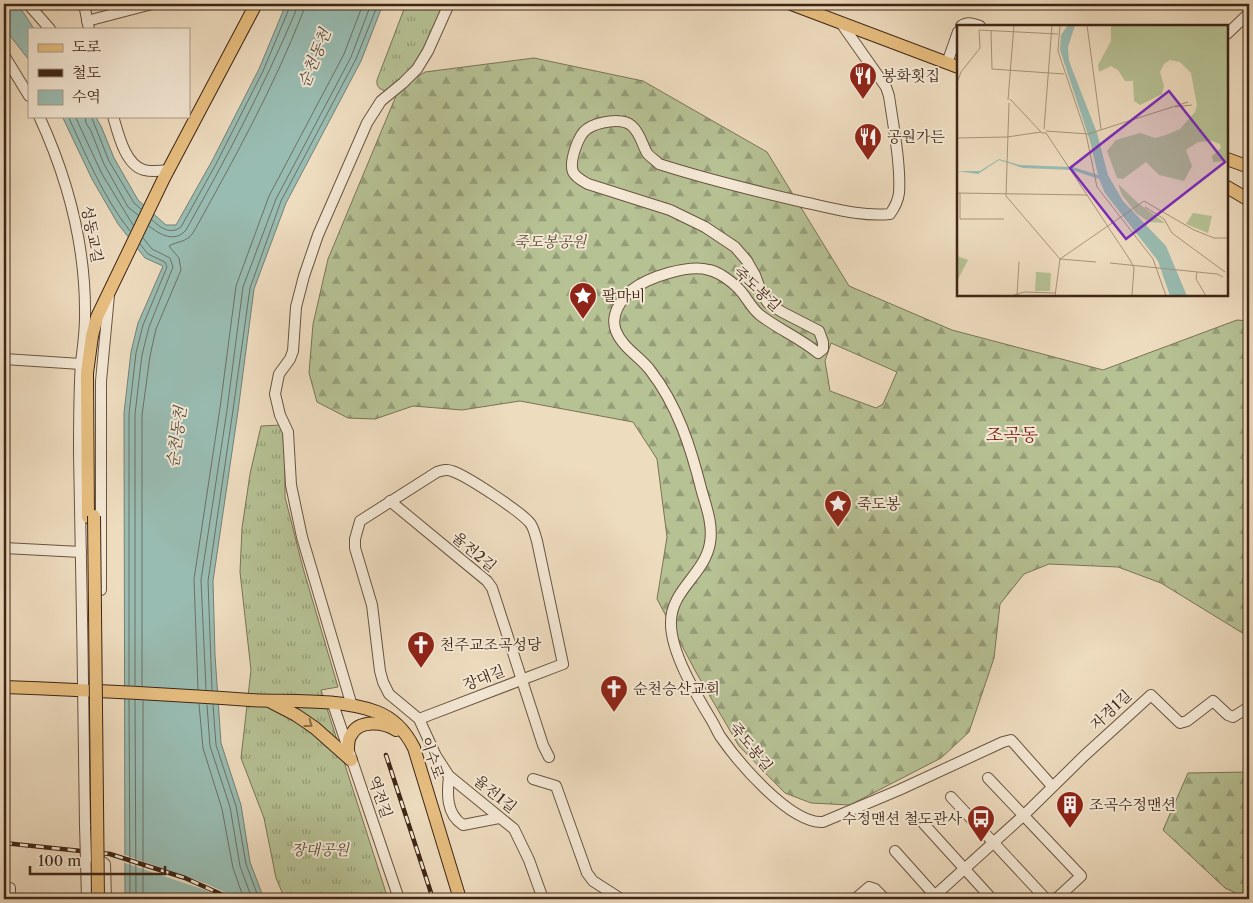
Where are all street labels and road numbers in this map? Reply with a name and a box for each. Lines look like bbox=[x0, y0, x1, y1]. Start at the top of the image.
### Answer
street label: 성동교길 bbox=[78, 204, 107, 264]
street label: 죽도봉길 bbox=[730, 262, 785, 315]
street label: 율전2길 bbox=[448, 528, 500, 576]
street label: 장대길 bbox=[460, 661, 508, 694]
street label: 자경1길 bbox=[1086, 686, 1135, 734]
street label: 죽도봉길 bbox=[726, 718, 777, 775]
street label: 이수로 bbox=[416, 734, 449, 782]
street label: 율전1길 bbox=[470, 771, 521, 817]
street label: 역전길 bbox=[364, 773, 397, 820]

